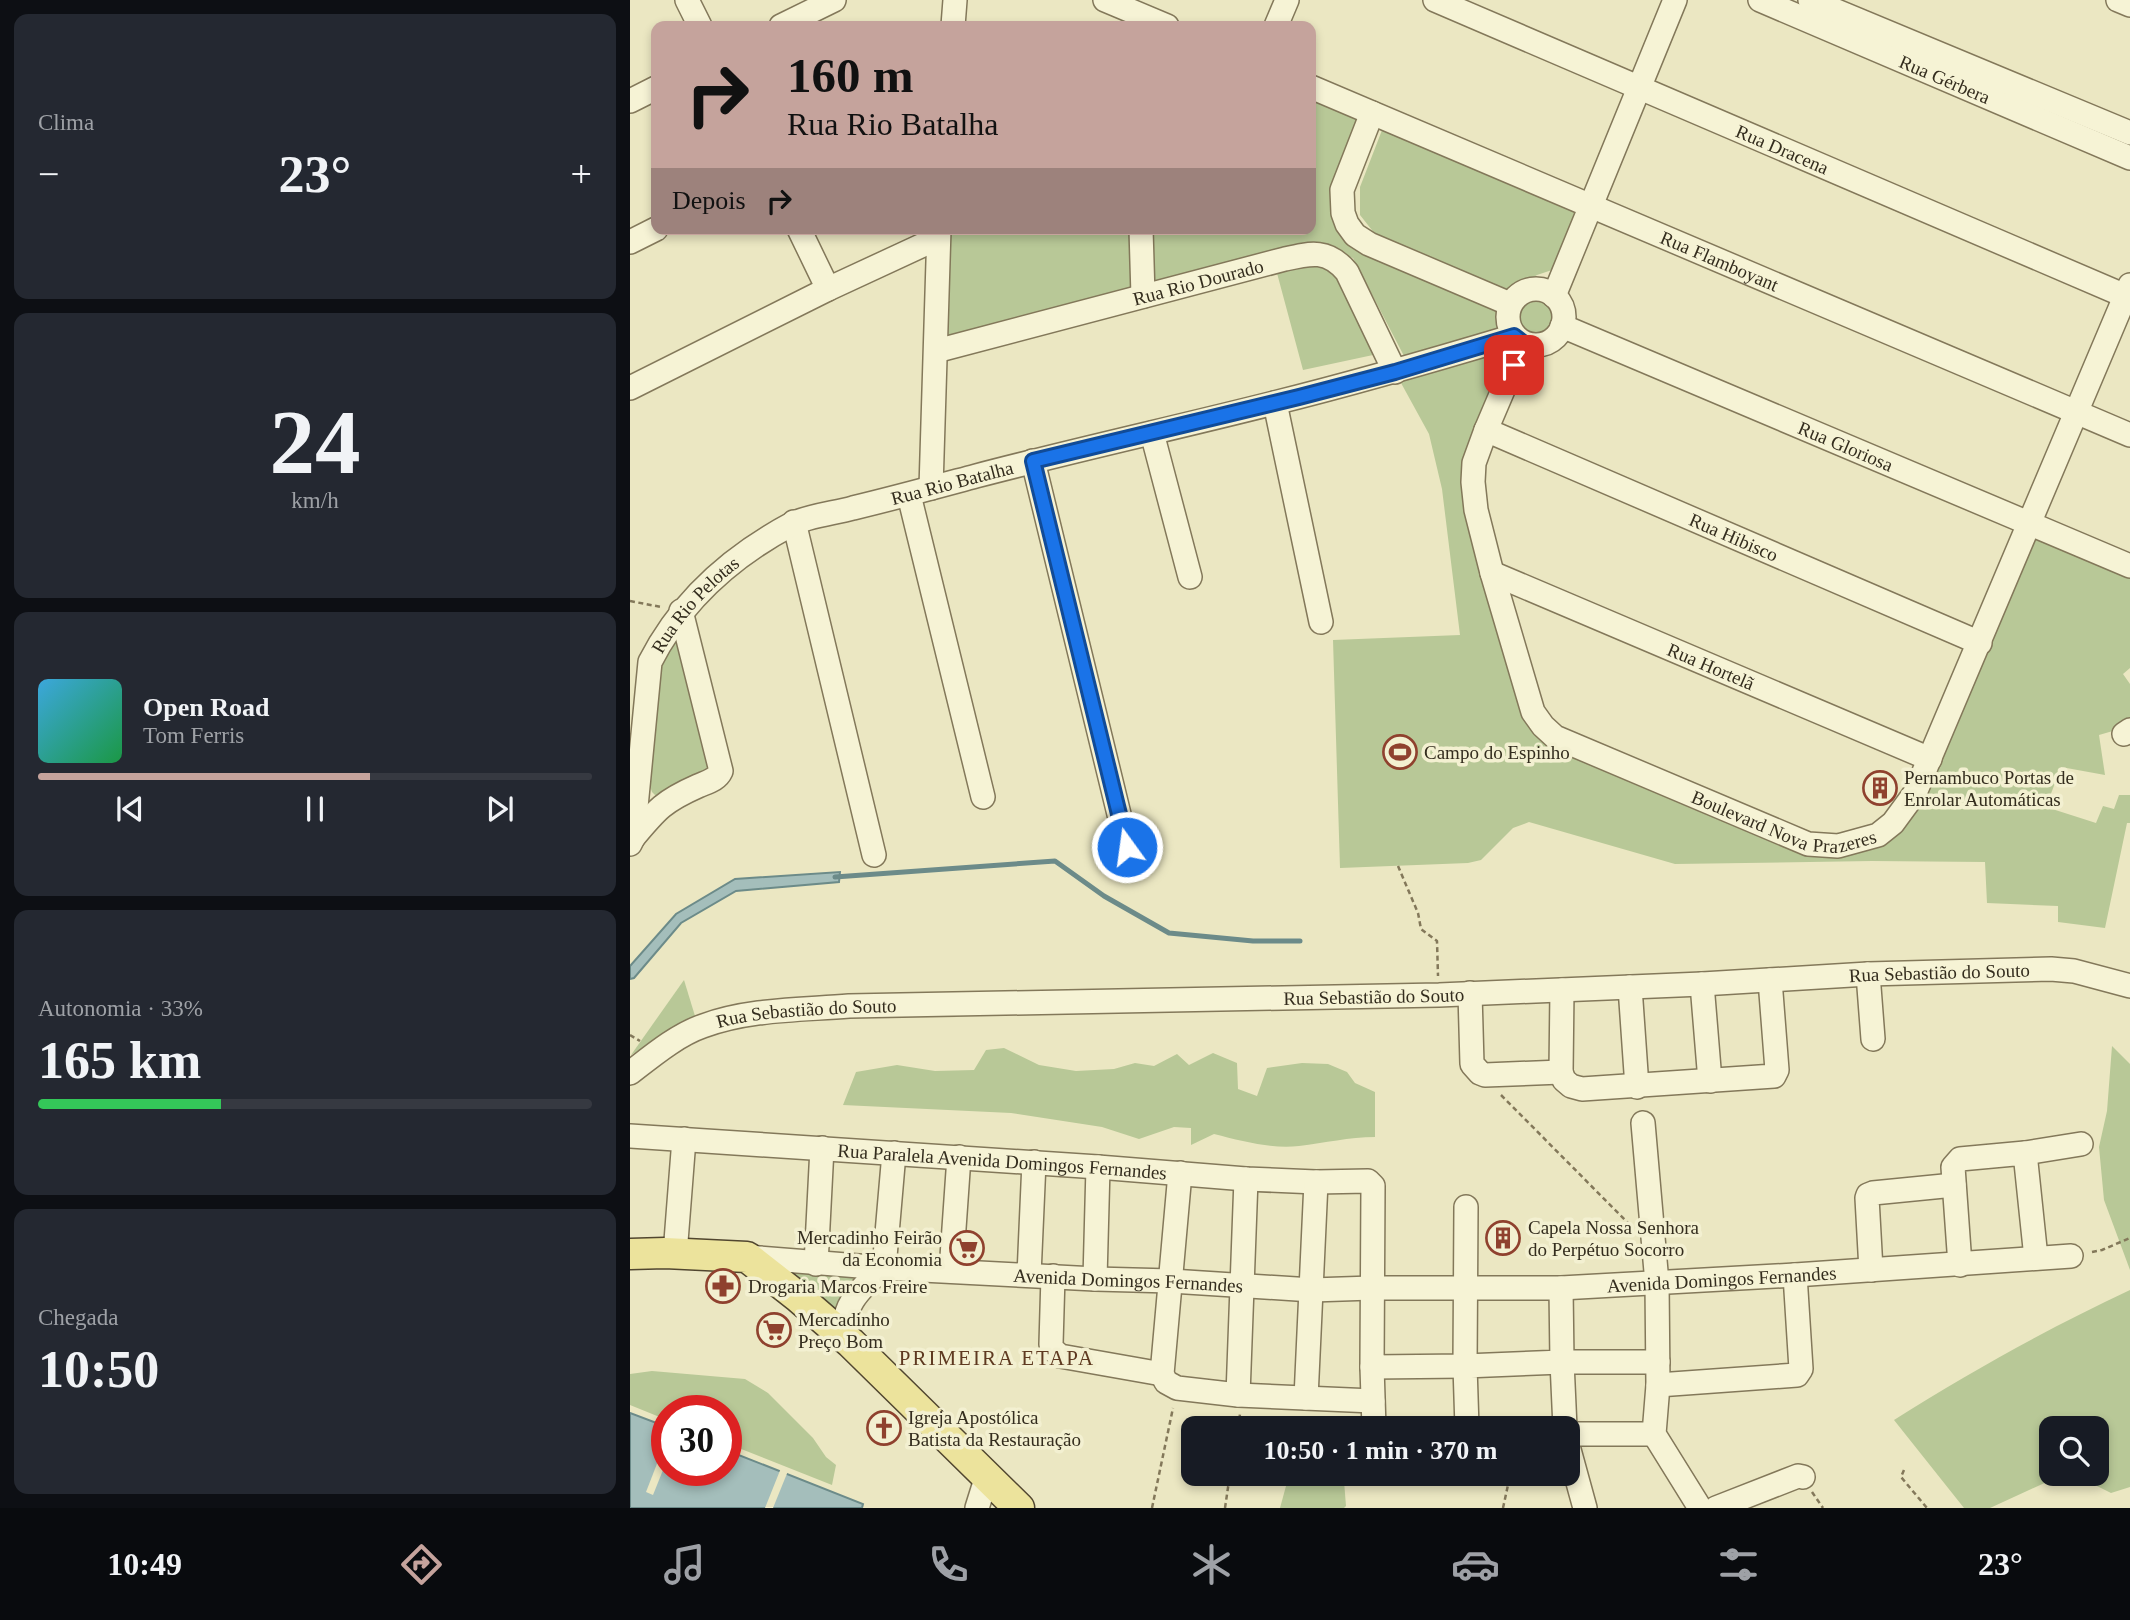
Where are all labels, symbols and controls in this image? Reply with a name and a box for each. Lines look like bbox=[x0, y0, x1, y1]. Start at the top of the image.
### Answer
text: 160 m bbox=[787, 48, 914, 103]
icon: right bbox=[672, 49, 763, 140]
street label: Rua Gérbera bbox=[1896, 50, 1994, 108]
text: Rua Rio Batalha bbox=[787, 106, 999, 142]
text: Clima bbox=[38, 110, 94, 135]
street label: Rua Dracena bbox=[1733, 120, 1832, 178]
text: 23° bbox=[279, 146, 351, 203]
text: − bbox=[38, 153, 59, 195]
text: + bbox=[571, 153, 592, 195]
icon: right bbox=[760, 182, 798, 220]
text: Depois bbox=[672, 186, 746, 215]
street label: Rua Flamboyant bbox=[1657, 226, 1782, 295]
street label: Rua Rio Dourado bbox=[1131, 255, 1266, 309]
pin bbox=[1484, 335, 1544, 395]
icon: arrive bbox=[1495, 346, 1533, 384]
text: 24 bbox=[270, 392, 361, 493]
street label: Rua Gloriosa bbox=[1795, 417, 1897, 475]
street label: Rua Rio Batalha bbox=[889, 456, 1016, 509]
text: km/h bbox=[291, 488, 339, 513]
street label: Rua Hibisco bbox=[1686, 509, 1781, 565]
street label: Rua Rio Pelotas bbox=[647, 552, 743, 657]
street label: Rua Hortelã bbox=[1664, 638, 1758, 694]
text: Open Road bbox=[143, 693, 269, 722]
text: Tom Ferris bbox=[143, 723, 244, 748]
sports icon: Campo do Espinho bbox=[1381, 733, 1419, 771]
place label: Campo do Espinho bbox=[1424, 742, 1570, 763]
place label: Pernambuco Portas de Enrolar Automáticas bbox=[1904, 767, 2074, 810]
building icon: Pernambuco Portas de Enrolar Automáticas bbox=[1861, 769, 1899, 807]
street label: Boulevard Nova Prazeres bbox=[1689, 786, 1878, 857]
icon: previous bbox=[111, 790, 149, 828]
icon: pause bbox=[296, 790, 334, 828]
icon: next bbox=[481, 790, 519, 828]
position arrow bbox=[1090, 810, 1164, 884]
street label: Rua Sebastião do Souto bbox=[1848, 959, 2030, 986]
street label: Rua Sebastião do Souto bbox=[1283, 983, 1465, 1008]
street label: Rua Sebastião do Souto bbox=[714, 995, 897, 1032]
text: Autonomia · 33% bbox=[38, 996, 203, 1021]
text: 165 km bbox=[38, 1032, 201, 1089]
street label: Rua Paralela Avenida Domingos Fernandes bbox=[837, 1139, 1168, 1183]
place label: Capela Nossa Senhora do Perpétuo Socorro bbox=[1528, 1217, 1700, 1260]
building icon: Capela Nossa Senhora do Perpétuo Socorro bbox=[1484, 1219, 1522, 1257]
place label: Mercadinho Feirão da Economia bbox=[797, 1227, 943, 1270]
supermarket icon: Mercadinho Feirão da Economia bbox=[948, 1229, 986, 1267]
street label: Avenida Domingos Fernandes bbox=[1606, 1262, 1837, 1296]
street label: Avenida Domingos Fernandes bbox=[1013, 1264, 1244, 1296]
pharmacy icon: Drogaria Marcos Freire bbox=[704, 1267, 742, 1305]
place label: Drogaria Marcos Freire bbox=[748, 1276, 927, 1297]
text: Chegada bbox=[38, 1305, 118, 1330]
place label: Mercadinho Preço Bom bbox=[798, 1309, 890, 1352]
supermarket icon: Mercadinho Preço Bom bbox=[755, 1311, 793, 1349]
text: 10:50 bbox=[38, 1341, 159, 1398]
district label: PRIMEIRA ETAPA bbox=[899, 1346, 1095, 1370]
speed limit sign: 30 bbox=[651, 1395, 742, 1486]
place label: Igreja Apostólica Batista da Restauração bbox=[908, 1407, 1081, 1450]
church icon: Igreja Apostólica Batista da Restauração bbox=[865, 1409, 903, 1447]
map controls bbox=[2039, 1416, 2109, 1486]
button: search bbox=[2039, 1416, 2109, 1486]
text: 10:50 · 1 min · 370 m bbox=[1264, 1436, 1498, 1465]
icon: directions bbox=[397, 1540, 446, 1589]
icon: music bbox=[660, 1540, 709, 1589]
icon: phone bbox=[924, 1540, 973, 1589]
icon: climate bbox=[1187, 1540, 1236, 1589]
icon: car bbox=[1451, 1540, 1500, 1589]
icon: filters bbox=[1714, 1540, 1763, 1589]
text: 10:49 bbox=[107, 1546, 182, 1582]
text: 23° bbox=[1978, 1546, 2023, 1582]

